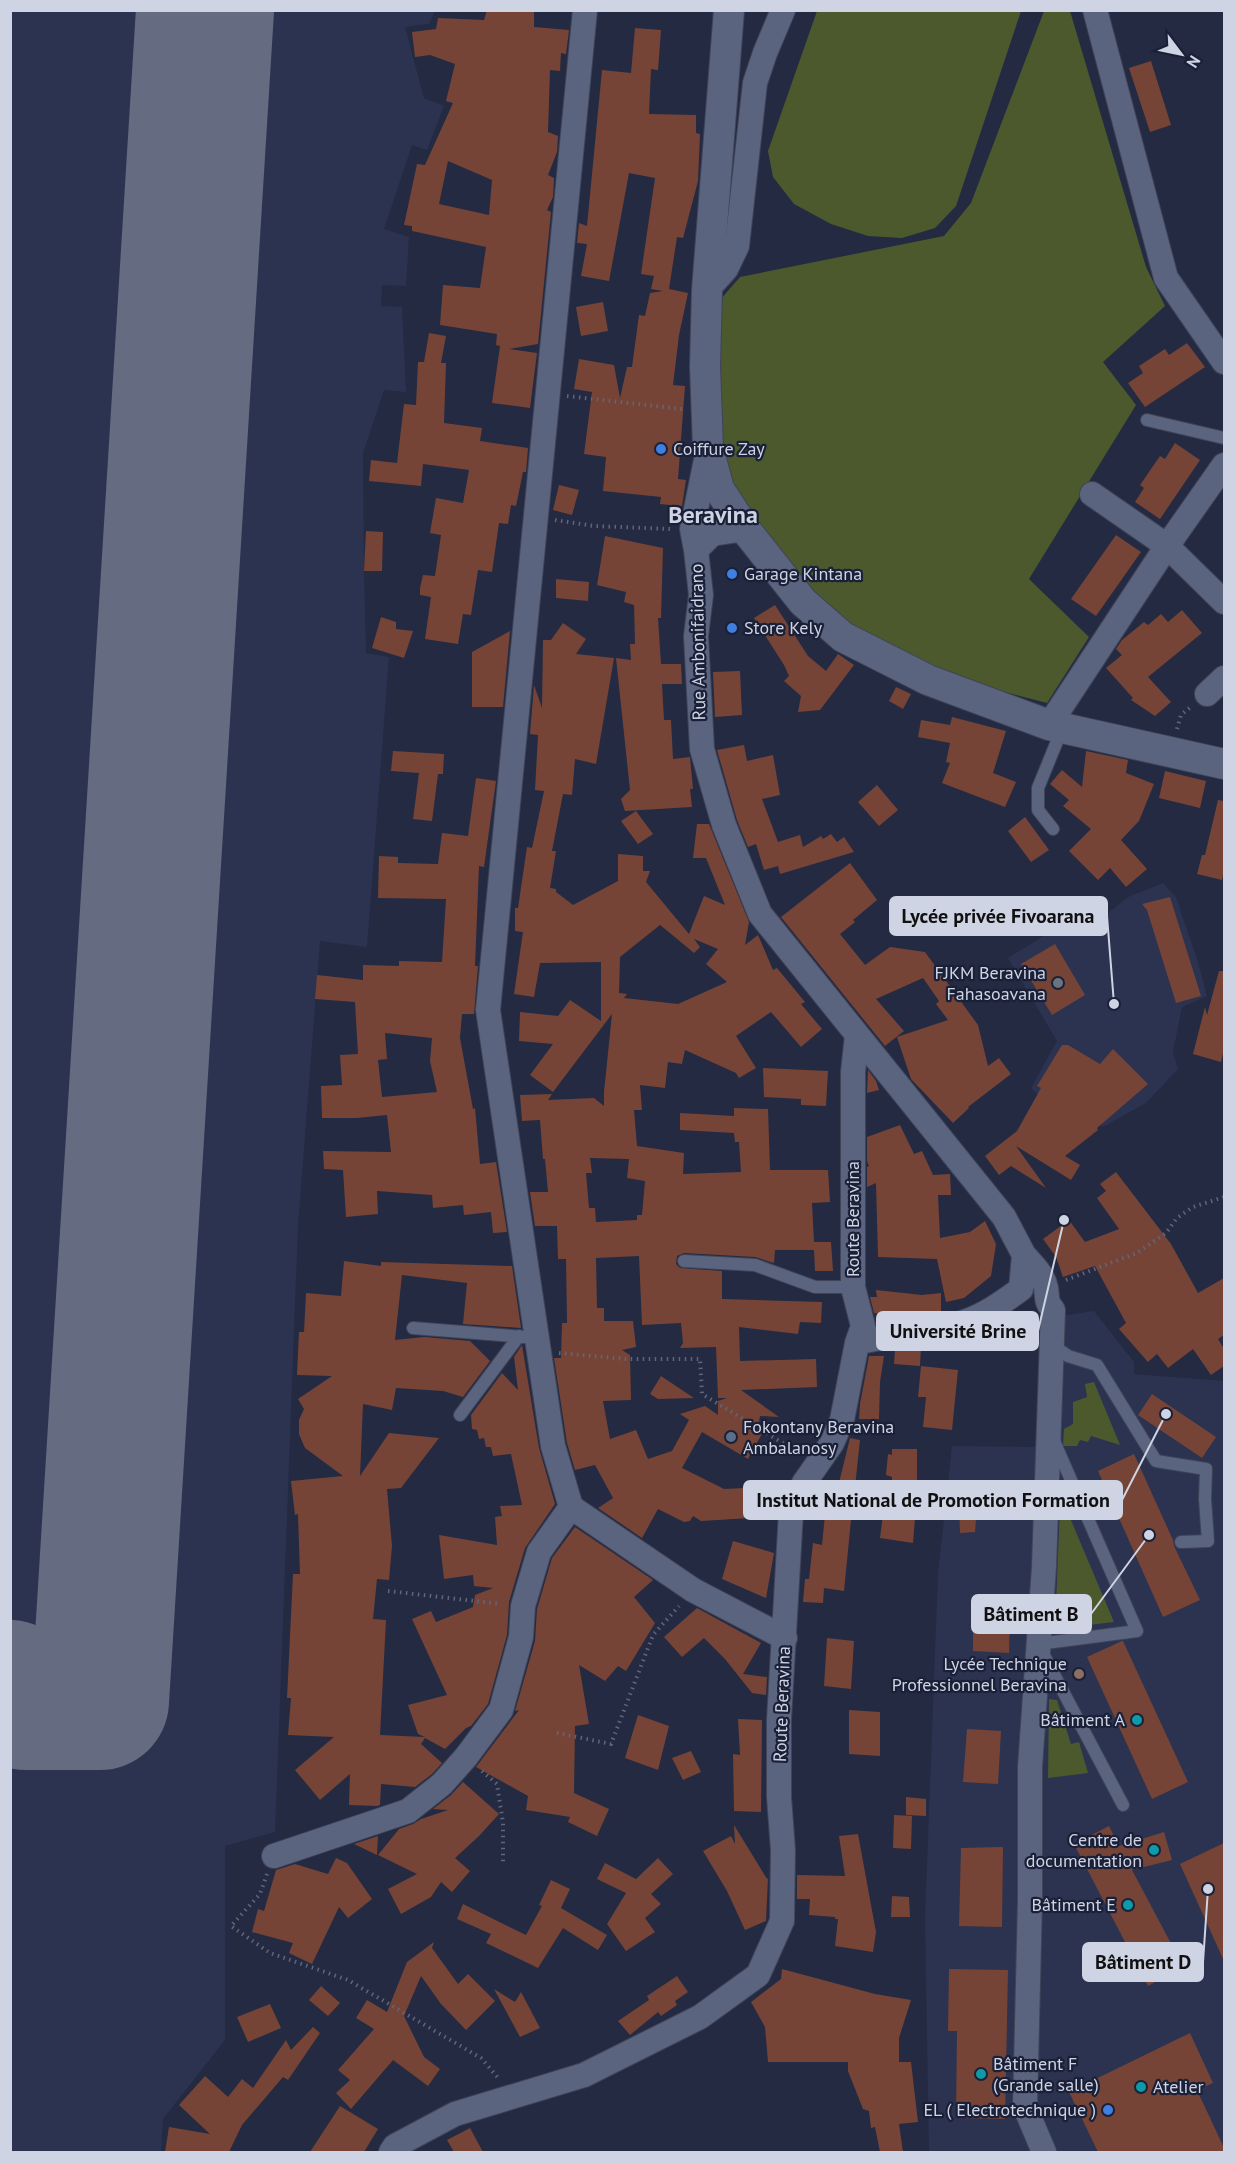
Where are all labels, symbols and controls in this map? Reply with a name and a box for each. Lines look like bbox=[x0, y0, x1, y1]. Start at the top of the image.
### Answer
north arrow bbox=[1151, 24, 1211, 84]
text: N bbox=[1182, 52, 1205, 72]
place label: Coiffure Zay bbox=[673, 437, 765, 460]
marker: Coiffure Zay bbox=[654, 442, 668, 456]
district label: Beravina bbox=[668, 499, 758, 530]
place label: Garage Kintana bbox=[744, 562, 862, 585]
street label: Rue Ambonifaidrano bbox=[685, 564, 710, 720]
marker: Garage Kintana bbox=[725, 567, 739, 581]
place label: Store Kely bbox=[744, 616, 823, 639]
marker: Store Kely bbox=[725, 621, 739, 635]
callout: Lycée privée Fivoarana bbox=[890, 897, 1107, 935]
text: Lycée privée Fivoarana bbox=[902, 903, 1094, 929]
place label: FJKM Beravina Fahasoavana bbox=[934, 961, 1046, 1005]
marker: FJKM Beravina Fahasoavana bbox=[1051, 976, 1065, 990]
street label: Route Beravina bbox=[841, 1161, 864, 1277]
callout: Université Brine bbox=[877, 1312, 1038, 1350]
text: Université Brine bbox=[890, 1318, 1026, 1344]
place label: Fokontany Beravina Ambalanosy bbox=[743, 1415, 894, 1459]
marker: Fokontany Beravina Ambalanosy bbox=[724, 1430, 738, 1444]
callout: Institut National de Promotion Formation bbox=[744, 1481, 1122, 1519]
text: Institut National de Promotion Formation bbox=[756, 1487, 1110, 1513]
callout: Bâtiment B bbox=[972, 1595, 1091, 1633]
text: Bâtiment B bbox=[983, 1601, 1079, 1627]
street label: Route Beravina bbox=[768, 1646, 795, 1762]
place label: Lycée Technique Professionnel Beravina bbox=[892, 1652, 1067, 1696]
marker: Lycée Technique Professionnel Beravina bbox=[1072, 1667, 1086, 1681]
place label: Bâtiment A bbox=[1040, 1708, 1125, 1731]
marker: Bâtiment A bbox=[1130, 1713, 1144, 1727]
place label: Centre de documentation bbox=[1026, 1828, 1142, 1872]
marker: Centre de documentation bbox=[1147, 1843, 1161, 1857]
place label: Bâtiment E bbox=[1031, 1893, 1116, 1916]
marker: Bâtiment E bbox=[1121, 1898, 1135, 1912]
callout: Bâtiment D bbox=[1083, 1943, 1203, 1981]
text: Bâtiment D bbox=[1095, 1949, 1191, 1975]
place label: Bâtiment F (Grande salle) bbox=[993, 2052, 1099, 2096]
marker: Bâtiment F (Grande salle) bbox=[974, 2067, 988, 2081]
place label: Atelier bbox=[1153, 2075, 1204, 2098]
marker: Atelier bbox=[1134, 2080, 1148, 2094]
place label: EL ( Electrotechnique ) bbox=[923, 2098, 1096, 2121]
marker: EL ( Electrotechnique ) bbox=[1101, 2103, 1115, 2117]

